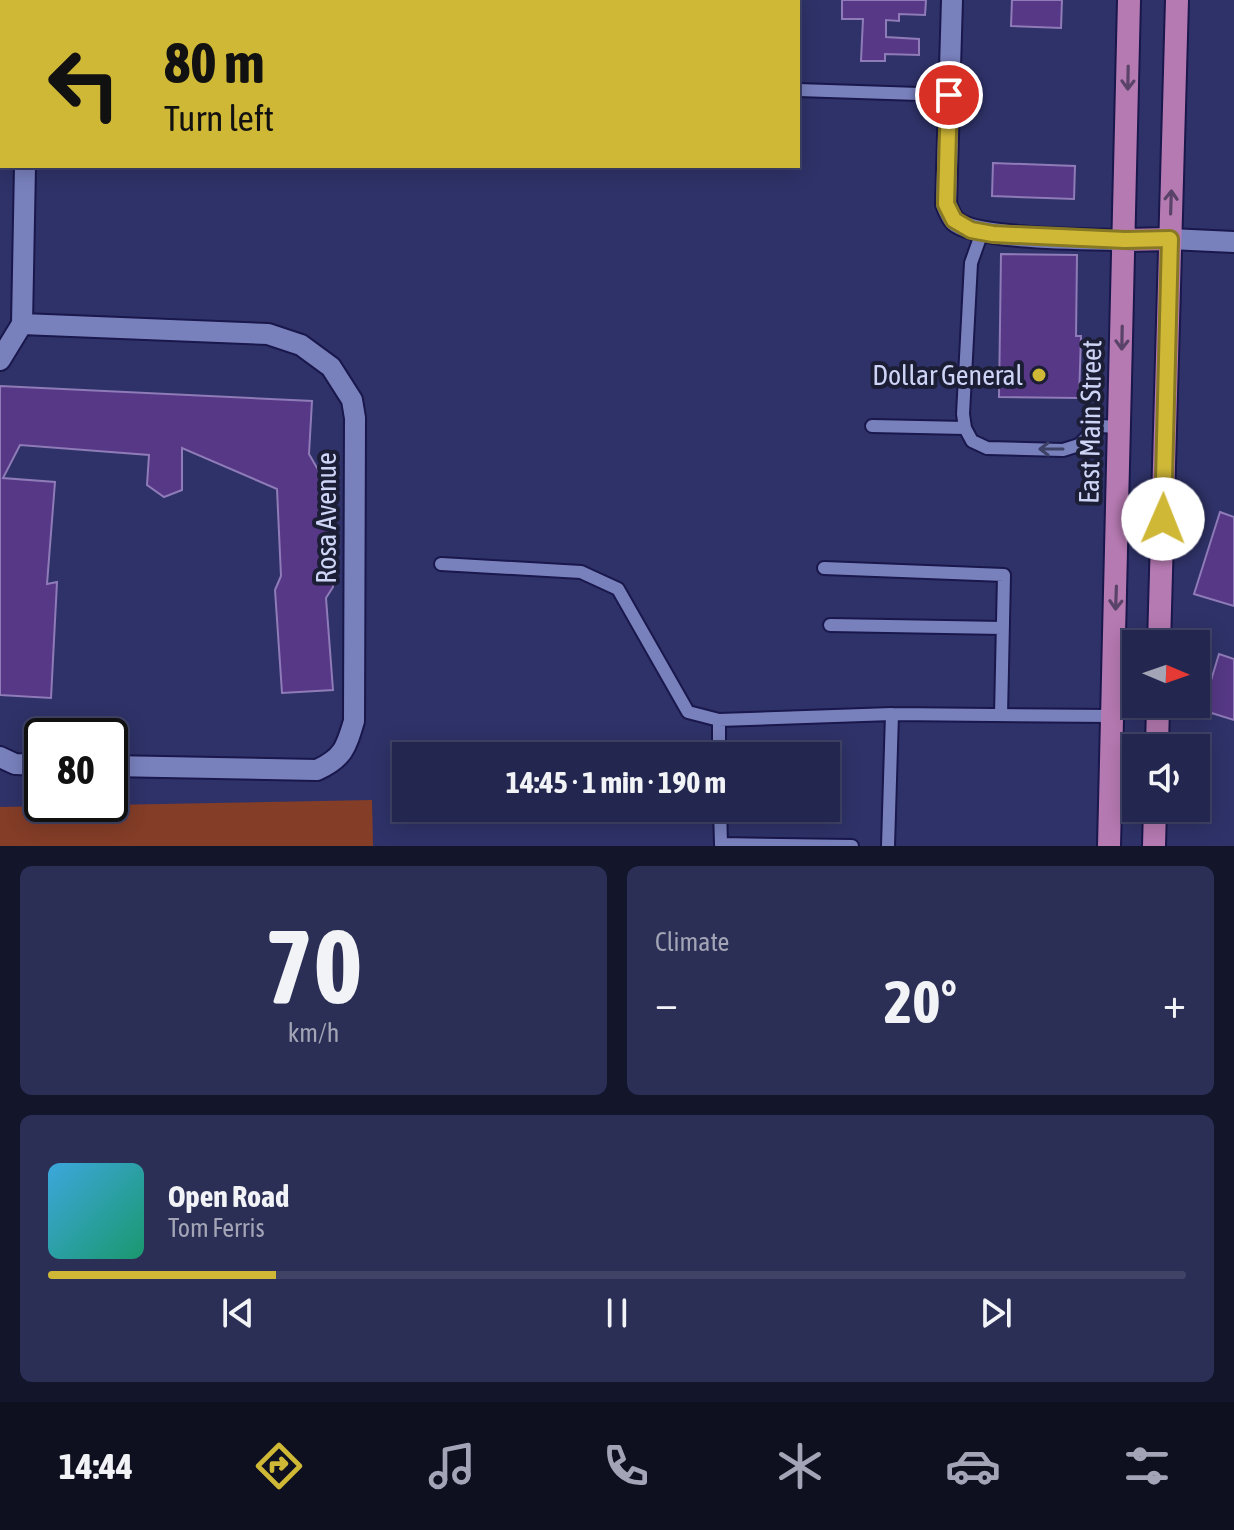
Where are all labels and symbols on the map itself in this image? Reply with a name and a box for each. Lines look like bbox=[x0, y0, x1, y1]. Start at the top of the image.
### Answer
pin bbox=[915, 61, 983, 129]
one-way arrow bbox=[1120, 64, 1136, 91]
one-way arrow bbox=[1163, 189, 1178, 216]
one-way arrow bbox=[1115, 324, 1130, 351]
street label: East Main Street bbox=[1073, 340, 1107, 504]
place label: Dollar General bbox=[872, 359, 1024, 391]
marker: Dollar General bbox=[1030, 366, 1048, 384]
one-way arrow bbox=[1038, 441, 1065, 457]
street label: Rosa Avenue bbox=[310, 452, 342, 584]
position arrow bbox=[1121, 477, 1205, 561]
one-way arrow bbox=[1108, 584, 1123, 611]
north arrow bbox=[1122, 630, 1210, 718]
speed limit sign: 80 bbox=[24, 718, 128, 822]

